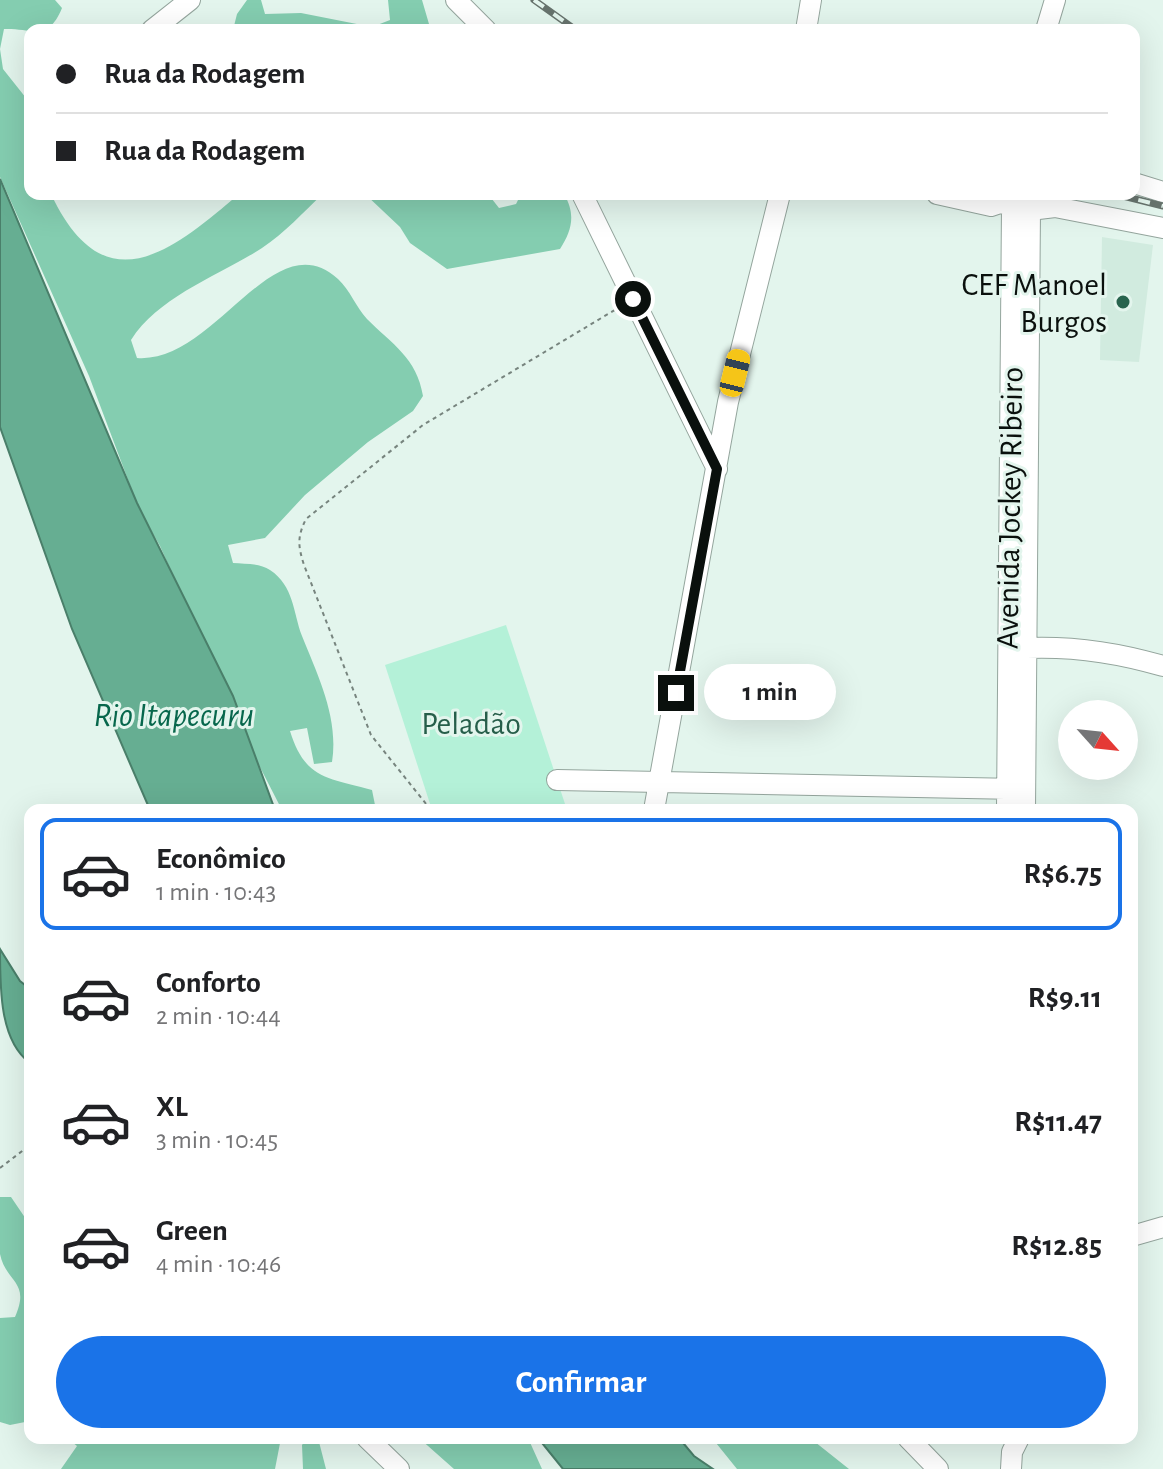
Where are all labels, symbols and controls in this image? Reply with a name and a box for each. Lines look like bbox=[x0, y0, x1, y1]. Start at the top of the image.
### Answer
text: Rua da Rodagem bbox=[104, 59, 306, 89]
text: Rua da Rodagem bbox=[104, 136, 306, 166]
place label: CEF Manoel Burgos bbox=[961, 269, 1107, 338]
route start bbox=[615, 281, 651, 317]
marker: CEF Manoel Burgos bbox=[1114, 293, 1132, 311]
car bbox=[718, 347, 752, 399]
street label: Avenida Jockey Ribeiro bbox=[992, 367, 1028, 649]
callout: 1 min bbox=[704, 665, 836, 721]
route end bbox=[658, 675, 694, 711]
text: 1 min bbox=[743, 679, 797, 705]
water label: Rio Itapecuru bbox=[94, 699, 254, 733]
north arrow bbox=[1058, 700, 1138, 780]
map controls bbox=[1058, 700, 1138, 780]
park label: Peladão bbox=[421, 708, 521, 740]
icon: car bbox=[60, 838, 132, 910]
text: Econômico bbox=[156, 844, 286, 874]
text: R$6.75 bbox=[1024, 859, 1102, 889]
text: 1 min · 10:43 bbox=[156, 879, 276, 905]
icon: car bbox=[60, 962, 132, 1034]
text: Conforto bbox=[156, 968, 261, 998]
text: R$9.11 bbox=[1028, 983, 1102, 1013]
text: 2 min · 10:44 bbox=[156, 1003, 281, 1029]
icon: car bbox=[60, 1086, 132, 1158]
text: XL bbox=[156, 1092, 188, 1122]
text: R$11.47 bbox=[1014, 1107, 1102, 1137]
text: 3 min · 10:45 bbox=[156, 1127, 278, 1153]
icon: car bbox=[60, 1210, 132, 1282]
text: Green bbox=[156, 1216, 228, 1246]
text: R$12.85 bbox=[1011, 1231, 1102, 1261]
text: 4 min · 10:46 bbox=[156, 1251, 281, 1277]
button: Confirmar bbox=[56, 1336, 1106, 1428]

